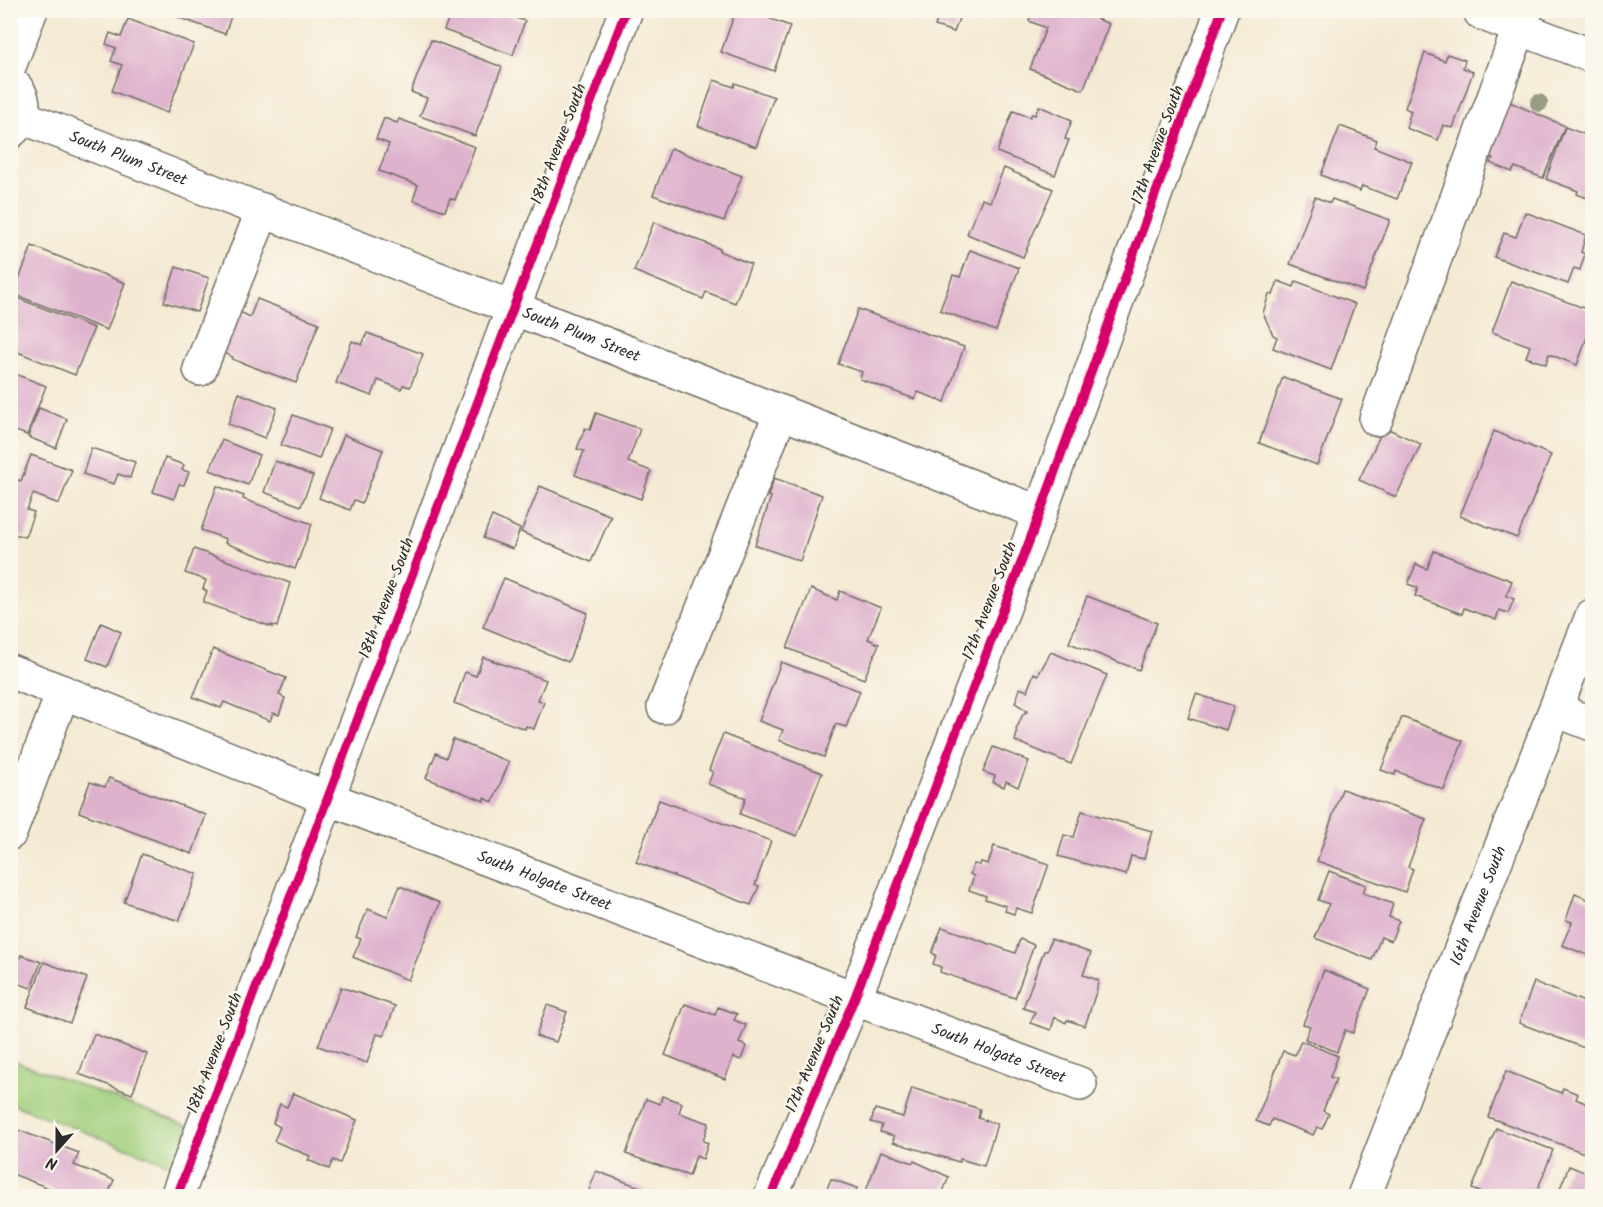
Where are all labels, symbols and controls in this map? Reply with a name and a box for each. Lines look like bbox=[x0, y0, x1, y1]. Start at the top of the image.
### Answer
street label: 18th Avenue South bbox=[524, 80, 594, 208]
street label: 17th Avenue South bbox=[1125, 82, 1191, 208]
street label: South Plum Street bbox=[66, 124, 192, 193]
street label: South Plum Street bbox=[519, 300, 645, 369]
street label: 18th Avenue South bbox=[352, 534, 422, 662]
street label: 17th Avenue South bbox=[956, 538, 1024, 664]
street label: 16th Avenue South bbox=[1443, 842, 1513, 969]
street label: South Holgate Street bbox=[473, 844, 616, 918]
street label: 18th Avenue South bbox=[180, 989, 250, 1117]
street label: 17th Avenue South bbox=[779, 991, 851, 1117]
street label: South Holgate Street bbox=[928, 1016, 1070, 1090]
north arrow bbox=[27, 1120, 87, 1180]
text: N bbox=[43, 1149, 61, 1176]

